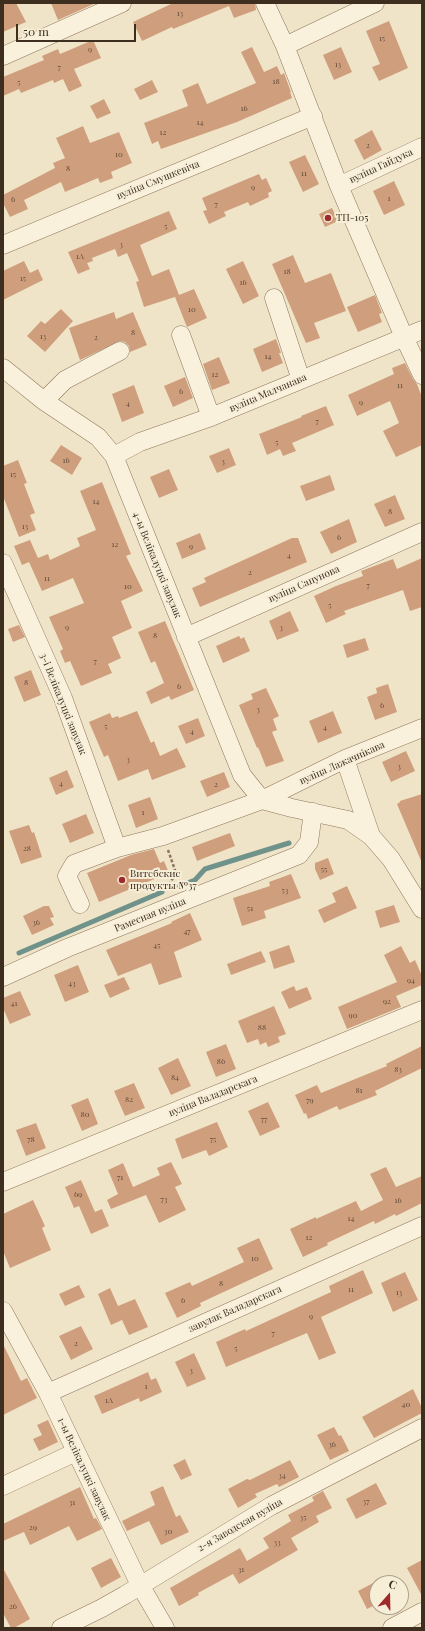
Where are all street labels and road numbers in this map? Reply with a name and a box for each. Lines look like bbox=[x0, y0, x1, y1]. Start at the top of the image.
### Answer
street label: вуліца Гайдука bbox=[347, 146, 415, 186]
street label: вуліца Смушкевіча bbox=[115, 158, 201, 202]
street label: вуліца Малчанава bbox=[227, 371, 309, 415]
street label: 4-ы Велікалуцкі завулак bbox=[130, 510, 184, 620]
street label: вуліца Сапунова bbox=[267, 563, 341, 605]
street label: 3-і Велікалуцкі завулак bbox=[37, 651, 89, 757]
street label: вуліца Лажачнікава bbox=[297, 739, 387, 787]
street label: Рамесная вуліца bbox=[113, 895, 187, 935]
street label: вуліца Валадарскага bbox=[167, 1073, 259, 1119]
street label: завулак Валадарскага bbox=[186, 1283, 284, 1335]
street label: 1-ы Велікалуцкі завулак bbox=[55, 1416, 113, 1522]
street label: 2-я Заводская вуліца bbox=[195, 1496, 285, 1554]

